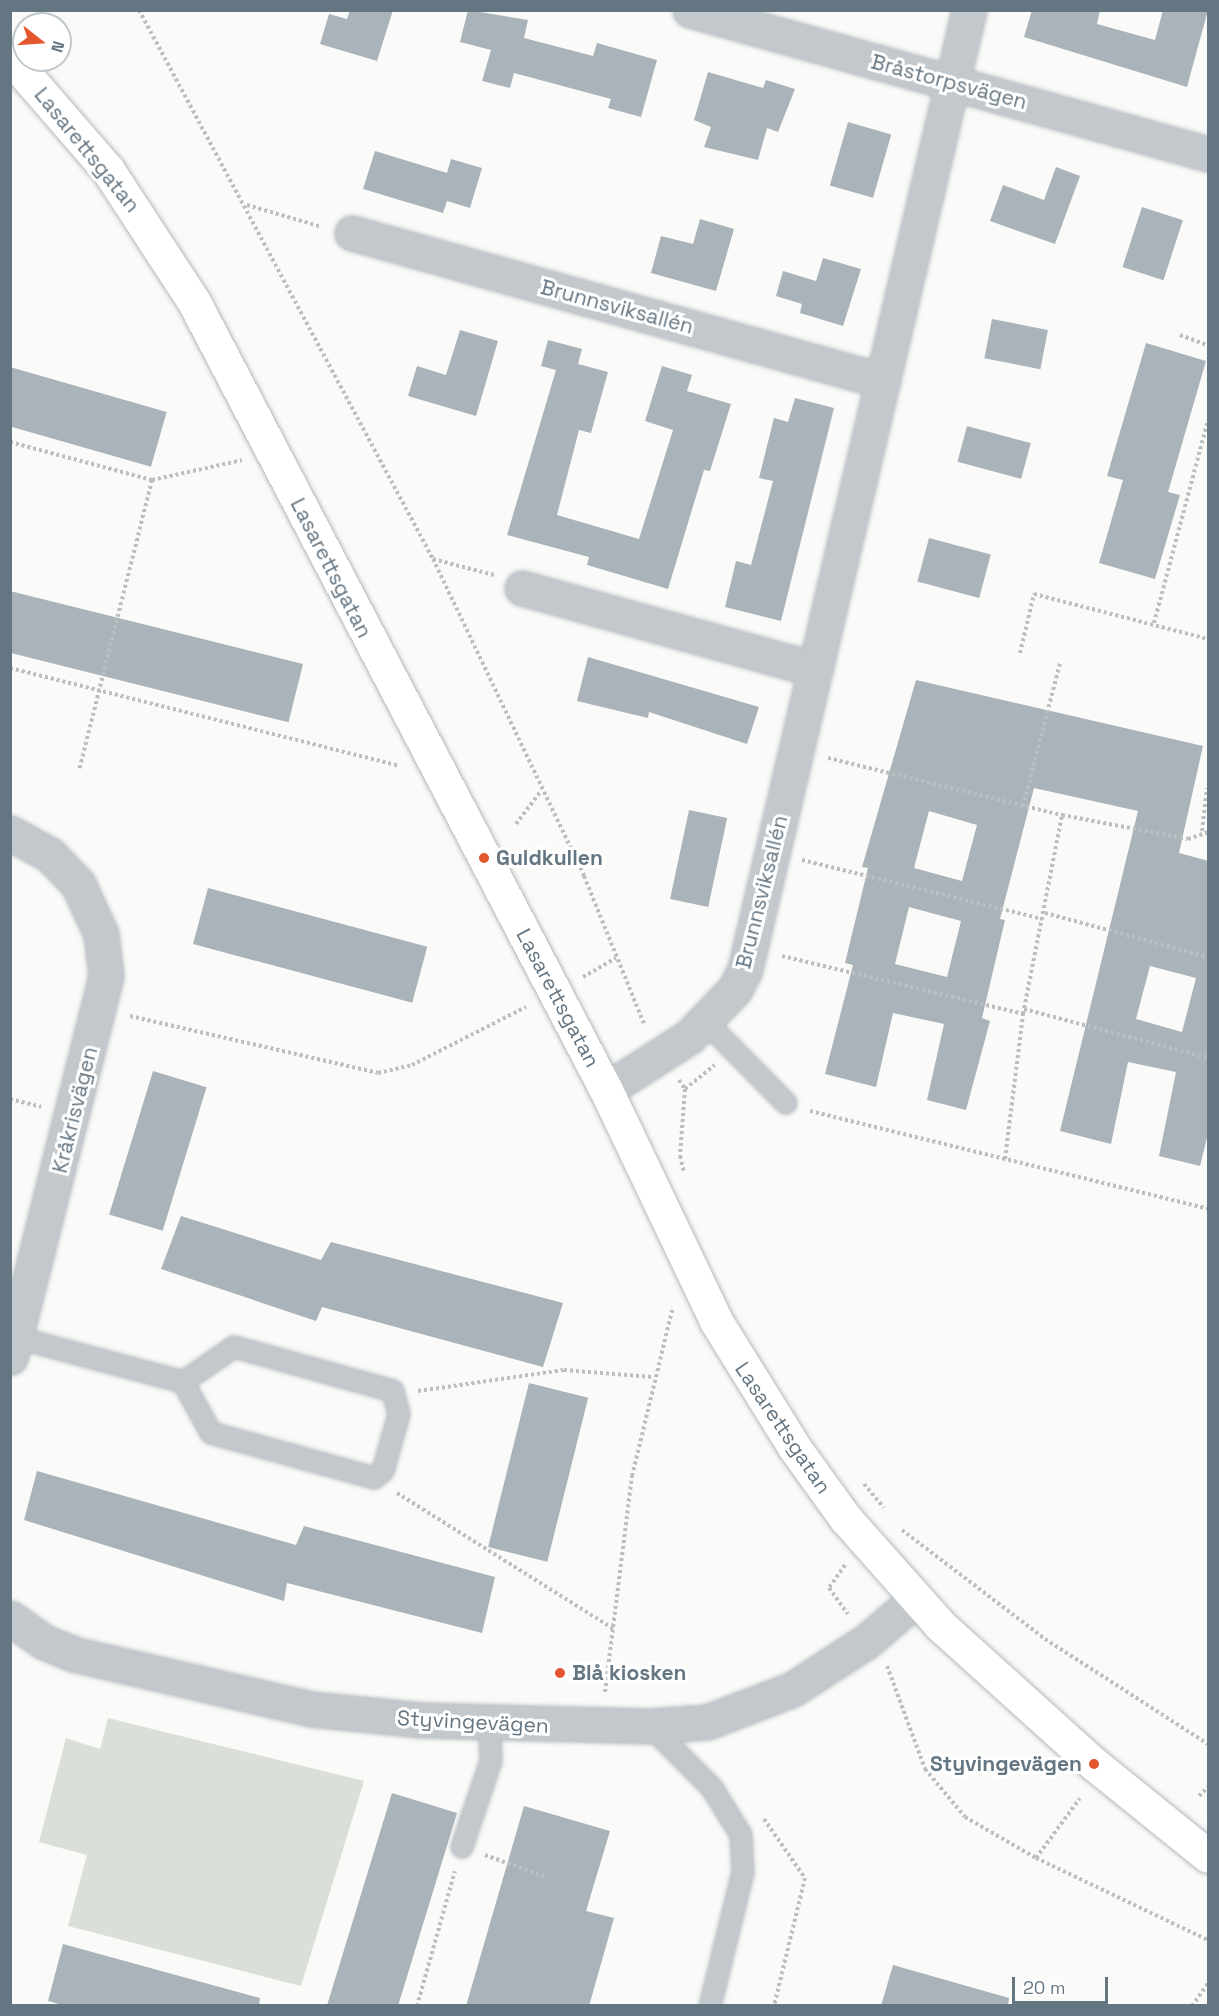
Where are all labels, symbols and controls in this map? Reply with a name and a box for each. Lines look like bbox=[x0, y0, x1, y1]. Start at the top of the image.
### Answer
north arrow bbox=[12, 12, 72, 72]
text: N bbox=[46, 39, 69, 55]
street label: Bråstorpsvägen bbox=[868, 49, 1030, 115]
street label: Lasarettsgatan bbox=[29, 82, 145, 218]
street label: Brunnsviksallén bbox=[538, 274, 696, 340]
street label: Lasarettsgatan bbox=[285, 494, 377, 642]
street label: Brunnsviksallén bbox=[731, 813, 793, 971]
place label: Guldkullen bbox=[496, 845, 603, 871]
marker: Guldkullen bbox=[477, 851, 491, 865]
street label: Lasarettsgatan bbox=[511, 924, 605, 1072]
street label: Kråkrisvägen bbox=[47, 1044, 103, 1176]
street label: Lasarettsgatan bbox=[730, 1357, 836, 1499]
place label: Blå kiosken bbox=[572, 1660, 687, 1686]
marker: Blå kiosken bbox=[553, 1666, 567, 1680]
street label: Styvingevägen bbox=[397, 1705, 549, 1739]
place label: Styvingevägen bbox=[930, 1751, 1082, 1777]
marker: Styvingevägen bbox=[1087, 1757, 1101, 1771]
scale bar bbox=[1015, 1965, 1111, 2003]
text: 20 m bbox=[1023, 1976, 1066, 1999]

